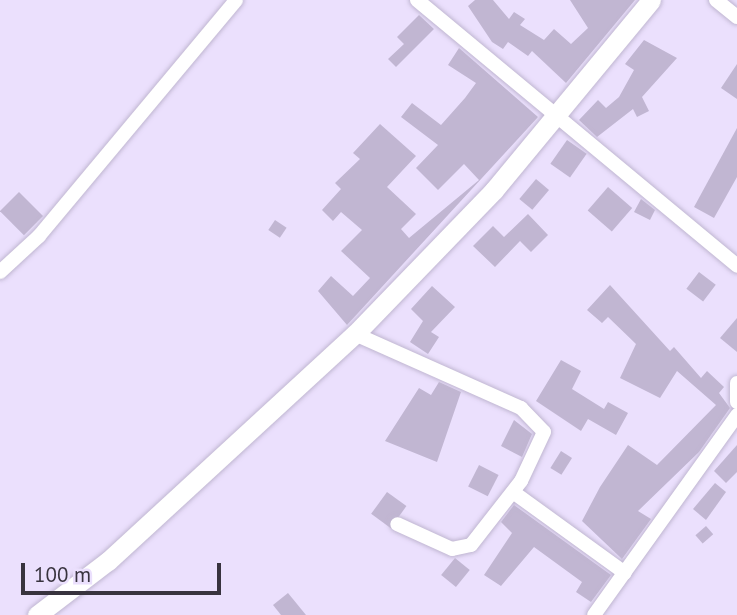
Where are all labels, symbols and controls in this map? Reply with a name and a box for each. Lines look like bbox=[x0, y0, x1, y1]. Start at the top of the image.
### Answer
scale bar bbox=[24, 548, 224, 592]
text: 100 m bbox=[34, 561, 91, 588]

